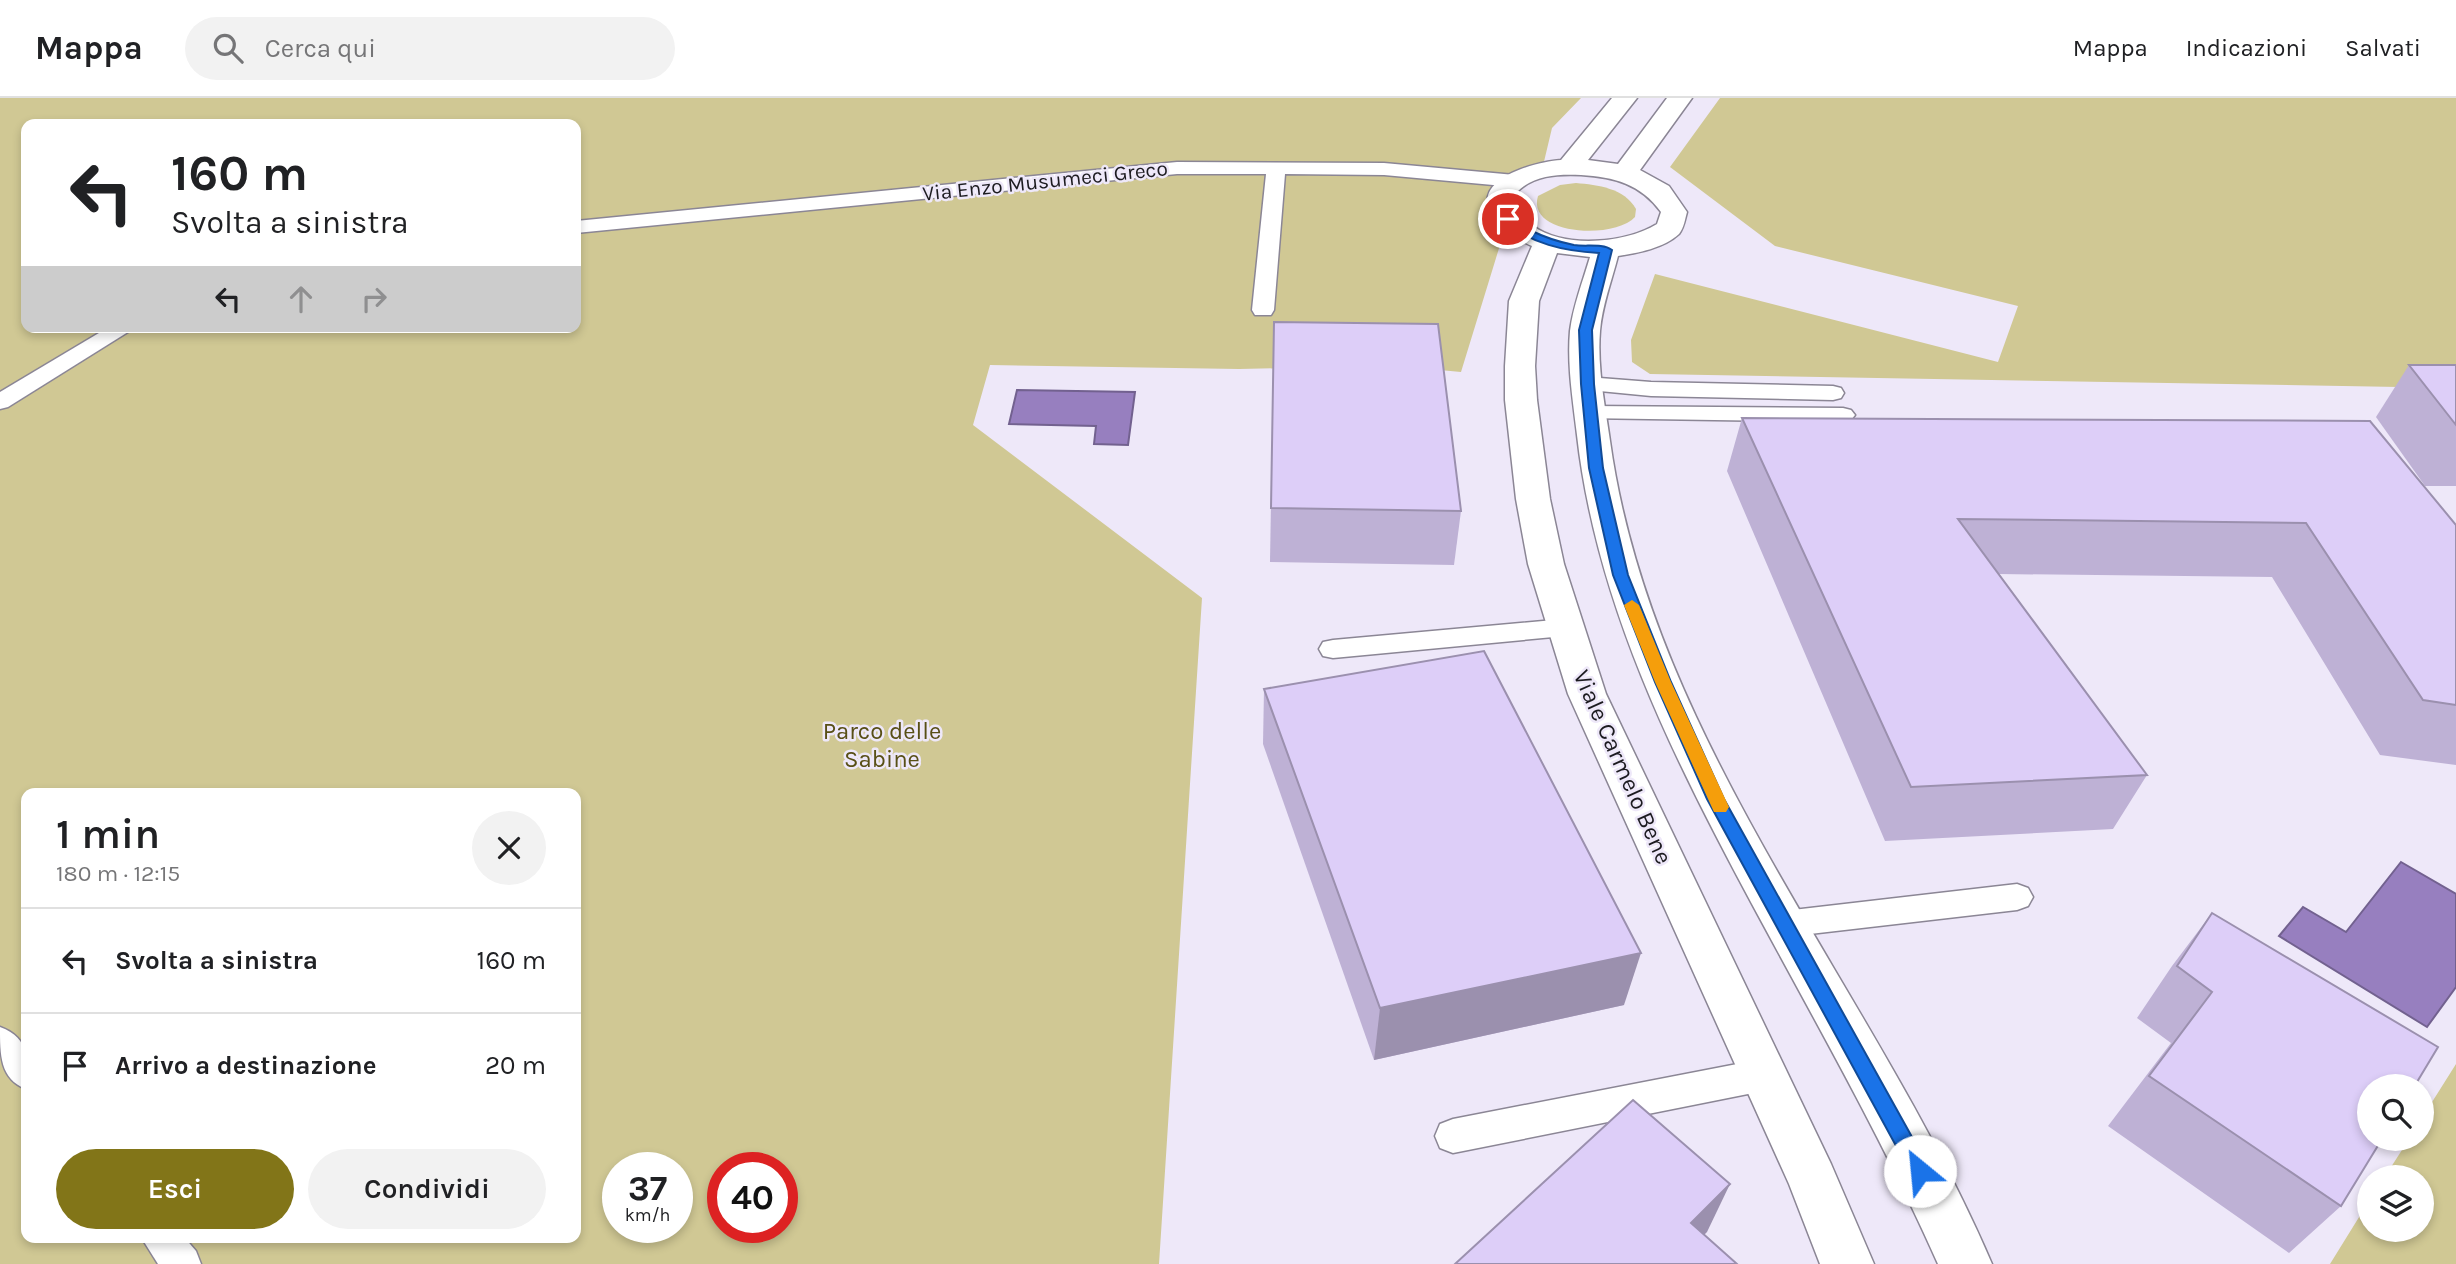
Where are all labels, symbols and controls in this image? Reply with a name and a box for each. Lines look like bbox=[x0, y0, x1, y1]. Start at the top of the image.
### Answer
search box bbox=[185, 17, 675, 80]
text: Mappa bbox=[35, 29, 143, 67]
icon: search bbox=[209, 29, 247, 67]
text: Cerca qui bbox=[265, 33, 376, 64]
text: Mappa bbox=[2073, 34, 2148, 62]
text: Indicazioni bbox=[2186, 34, 2307, 62]
text: Salvati bbox=[2345, 34, 2421, 62]
text: 160 m bbox=[171, 145, 308, 202]
icon: left bbox=[56, 147, 147, 238]
street label: Via Enzo Musumeci Greco bbox=[921, 156, 1169, 206]
pin bbox=[1478, 189, 1538, 249]
icon: arrive bbox=[1489, 200, 1527, 238]
text: Svolta a sinistra bbox=[171, 204, 409, 241]
icon: left bbox=[209, 280, 247, 318]
icon: ahead bbox=[282, 280, 320, 318]
icon: right bbox=[355, 280, 393, 318]
street label: Viale Carmelo Bene bbox=[1568, 666, 1678, 868]
park label: Parco delle Sabine bbox=[823, 717, 941, 773]
text: 1 min bbox=[56, 809, 160, 859]
button: close bbox=[472, 811, 546, 885]
text: 180 m · 12:15 bbox=[56, 860, 180, 887]
icon: left bbox=[56, 942, 94, 980]
text: Svolta a sinistra bbox=[115, 945, 318, 976]
text: 160 m bbox=[477, 945, 546, 976]
icon: arrive bbox=[56, 1047, 94, 1085]
text: Arrivo a destinazione bbox=[115, 1050, 377, 1081]
text: 20 m bbox=[485, 1050, 546, 1081]
map controls bbox=[2357, 1074, 2434, 1242]
button: search bbox=[2357, 1074, 2434, 1151]
position arrow bbox=[1883, 1134, 1957, 1208]
button: Esci bbox=[56, 1149, 294, 1229]
button: Condividi bbox=[308, 1149, 546, 1229]
speed limit sign: 40 bbox=[707, 1152, 798, 1243]
button: layers bbox=[2357, 1165, 2434, 1242]
text: 37 bbox=[628, 1168, 667, 1209]
text: km/h bbox=[625, 1204, 670, 1226]

